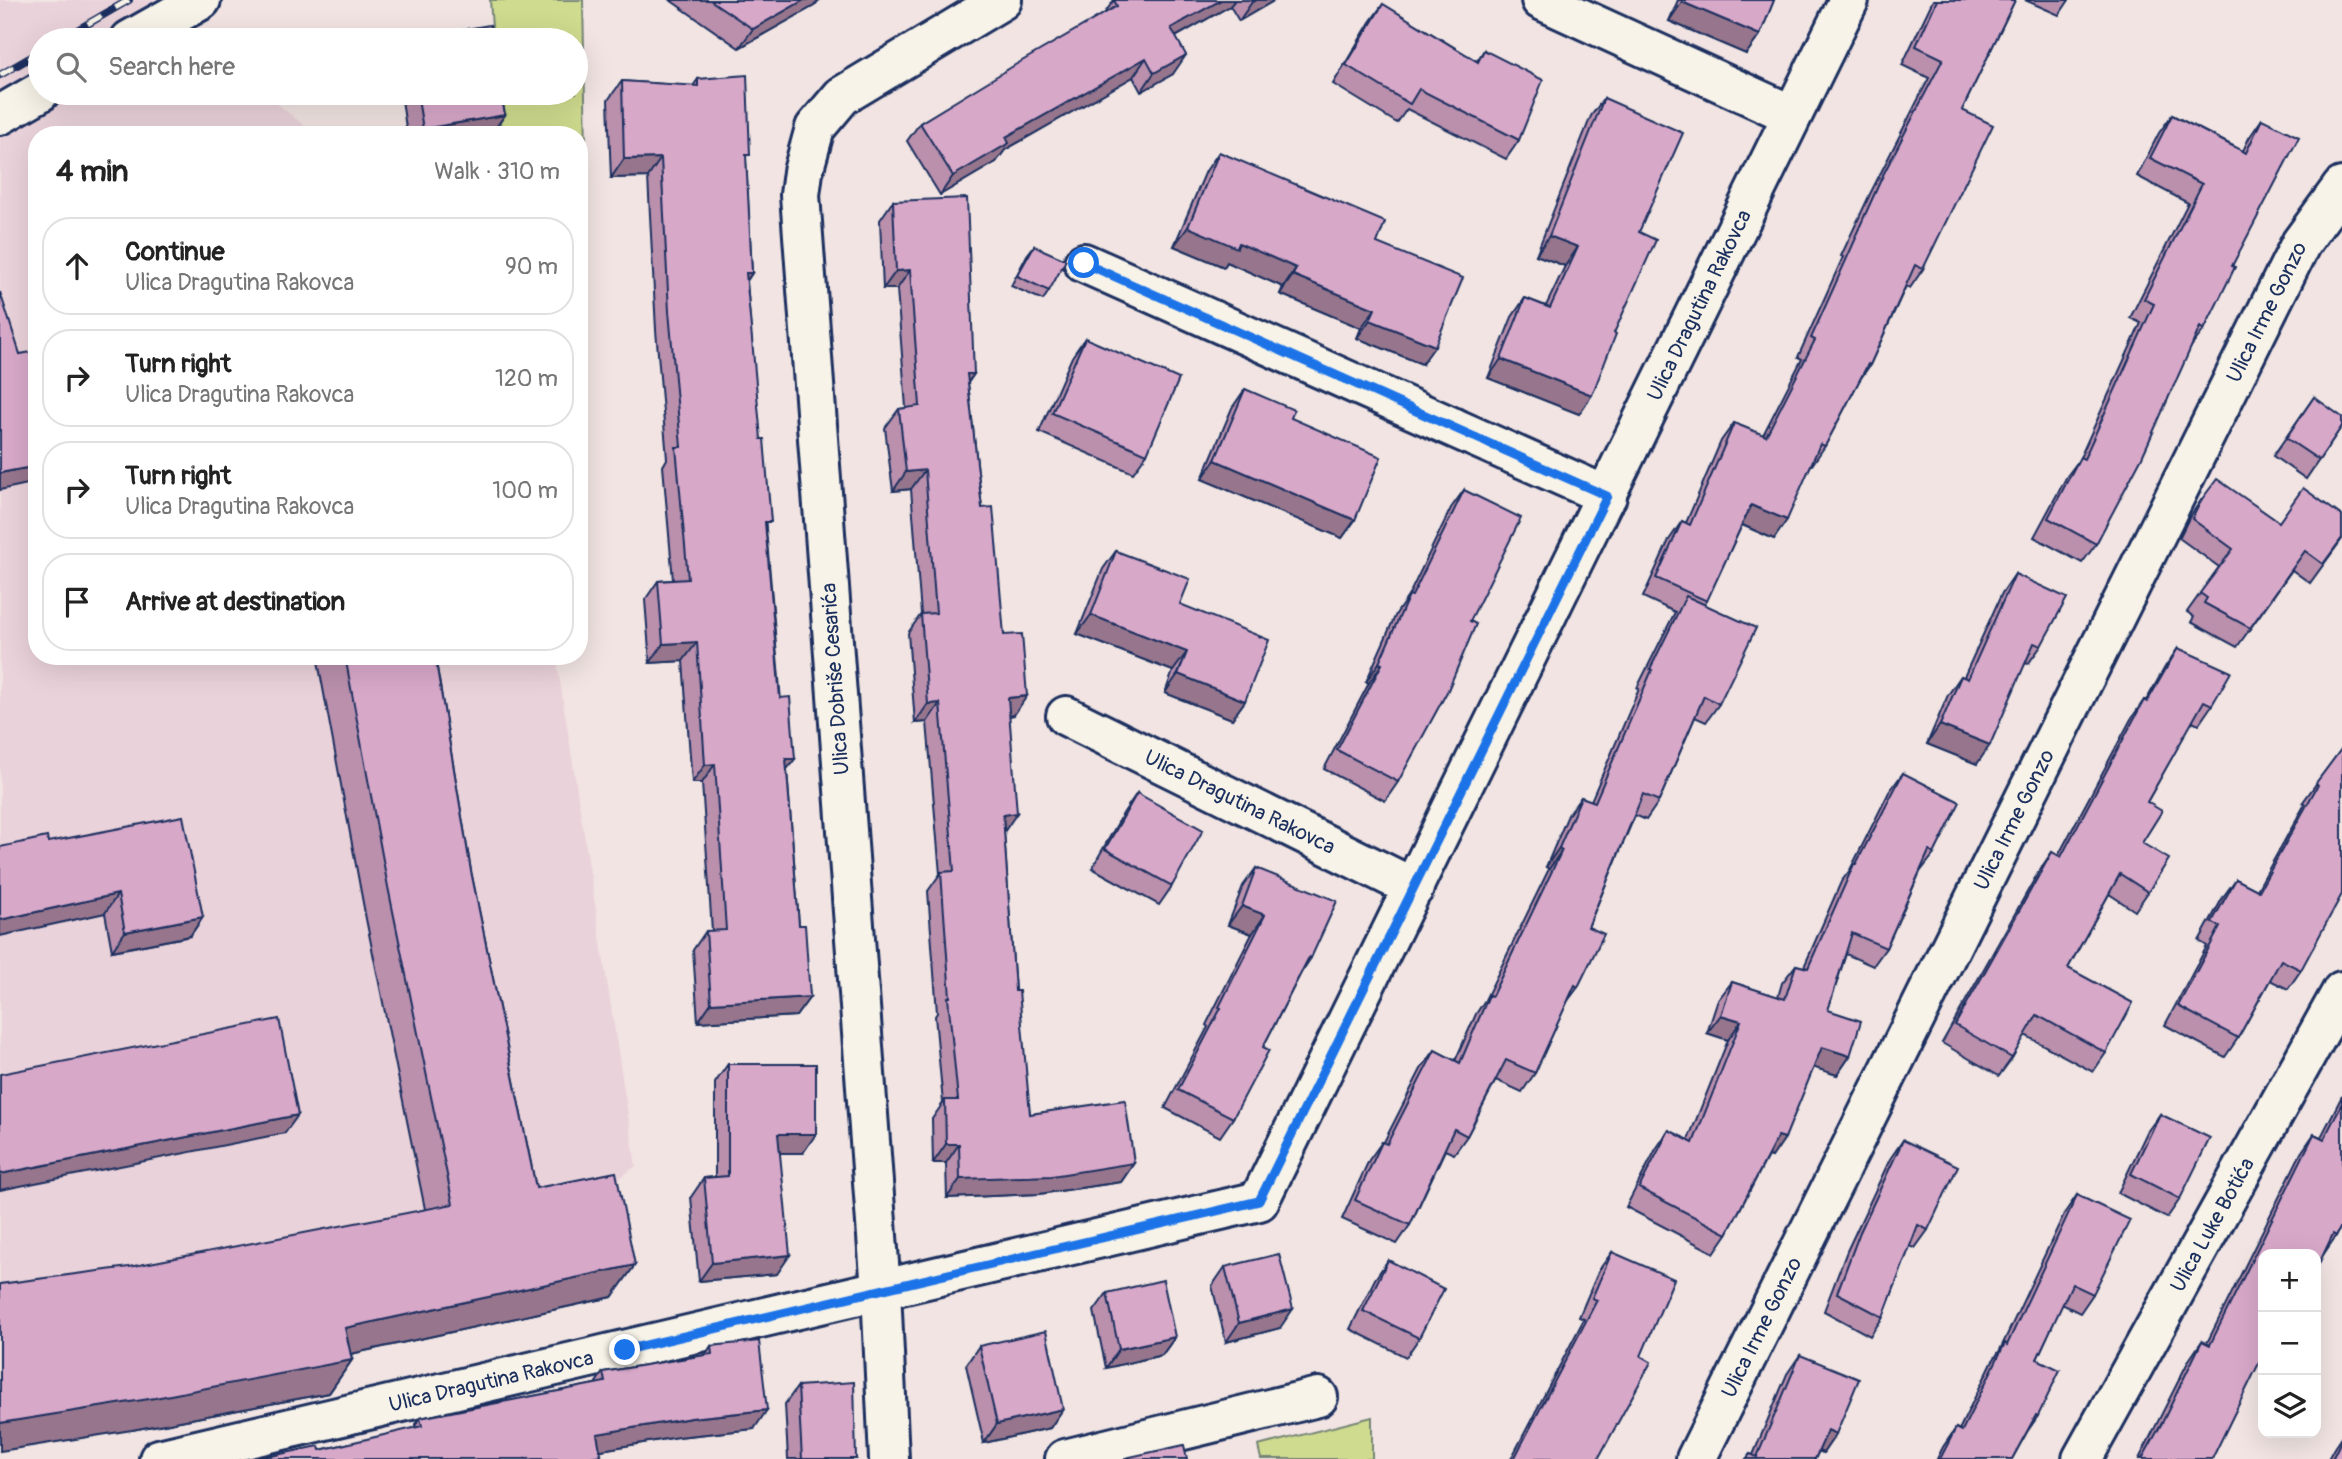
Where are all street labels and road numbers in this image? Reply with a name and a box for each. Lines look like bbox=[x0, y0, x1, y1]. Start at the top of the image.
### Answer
street label: Ulica Dragutina Rakovca bbox=[1641, 205, 1758, 405]
street label: Ulica Irme Gonzo bbox=[2221, 237, 2313, 387]
street label: Ulica Dobriše Cesarića bbox=[815, 582, 856, 776]
street label: Ulica Dragutina Rakovca bbox=[1140, 744, 1340, 861]
street label: Ulica Irme Gonzo bbox=[1968, 745, 2061, 895]
street label: Ulica Luke Botića bbox=[2164, 1153, 2261, 1297]
street label: Ulica Irme Gonzo bbox=[1716, 1253, 1808, 1402]
street label: Ulica Dragutina Rakovca bbox=[386, 1345, 596, 1419]

